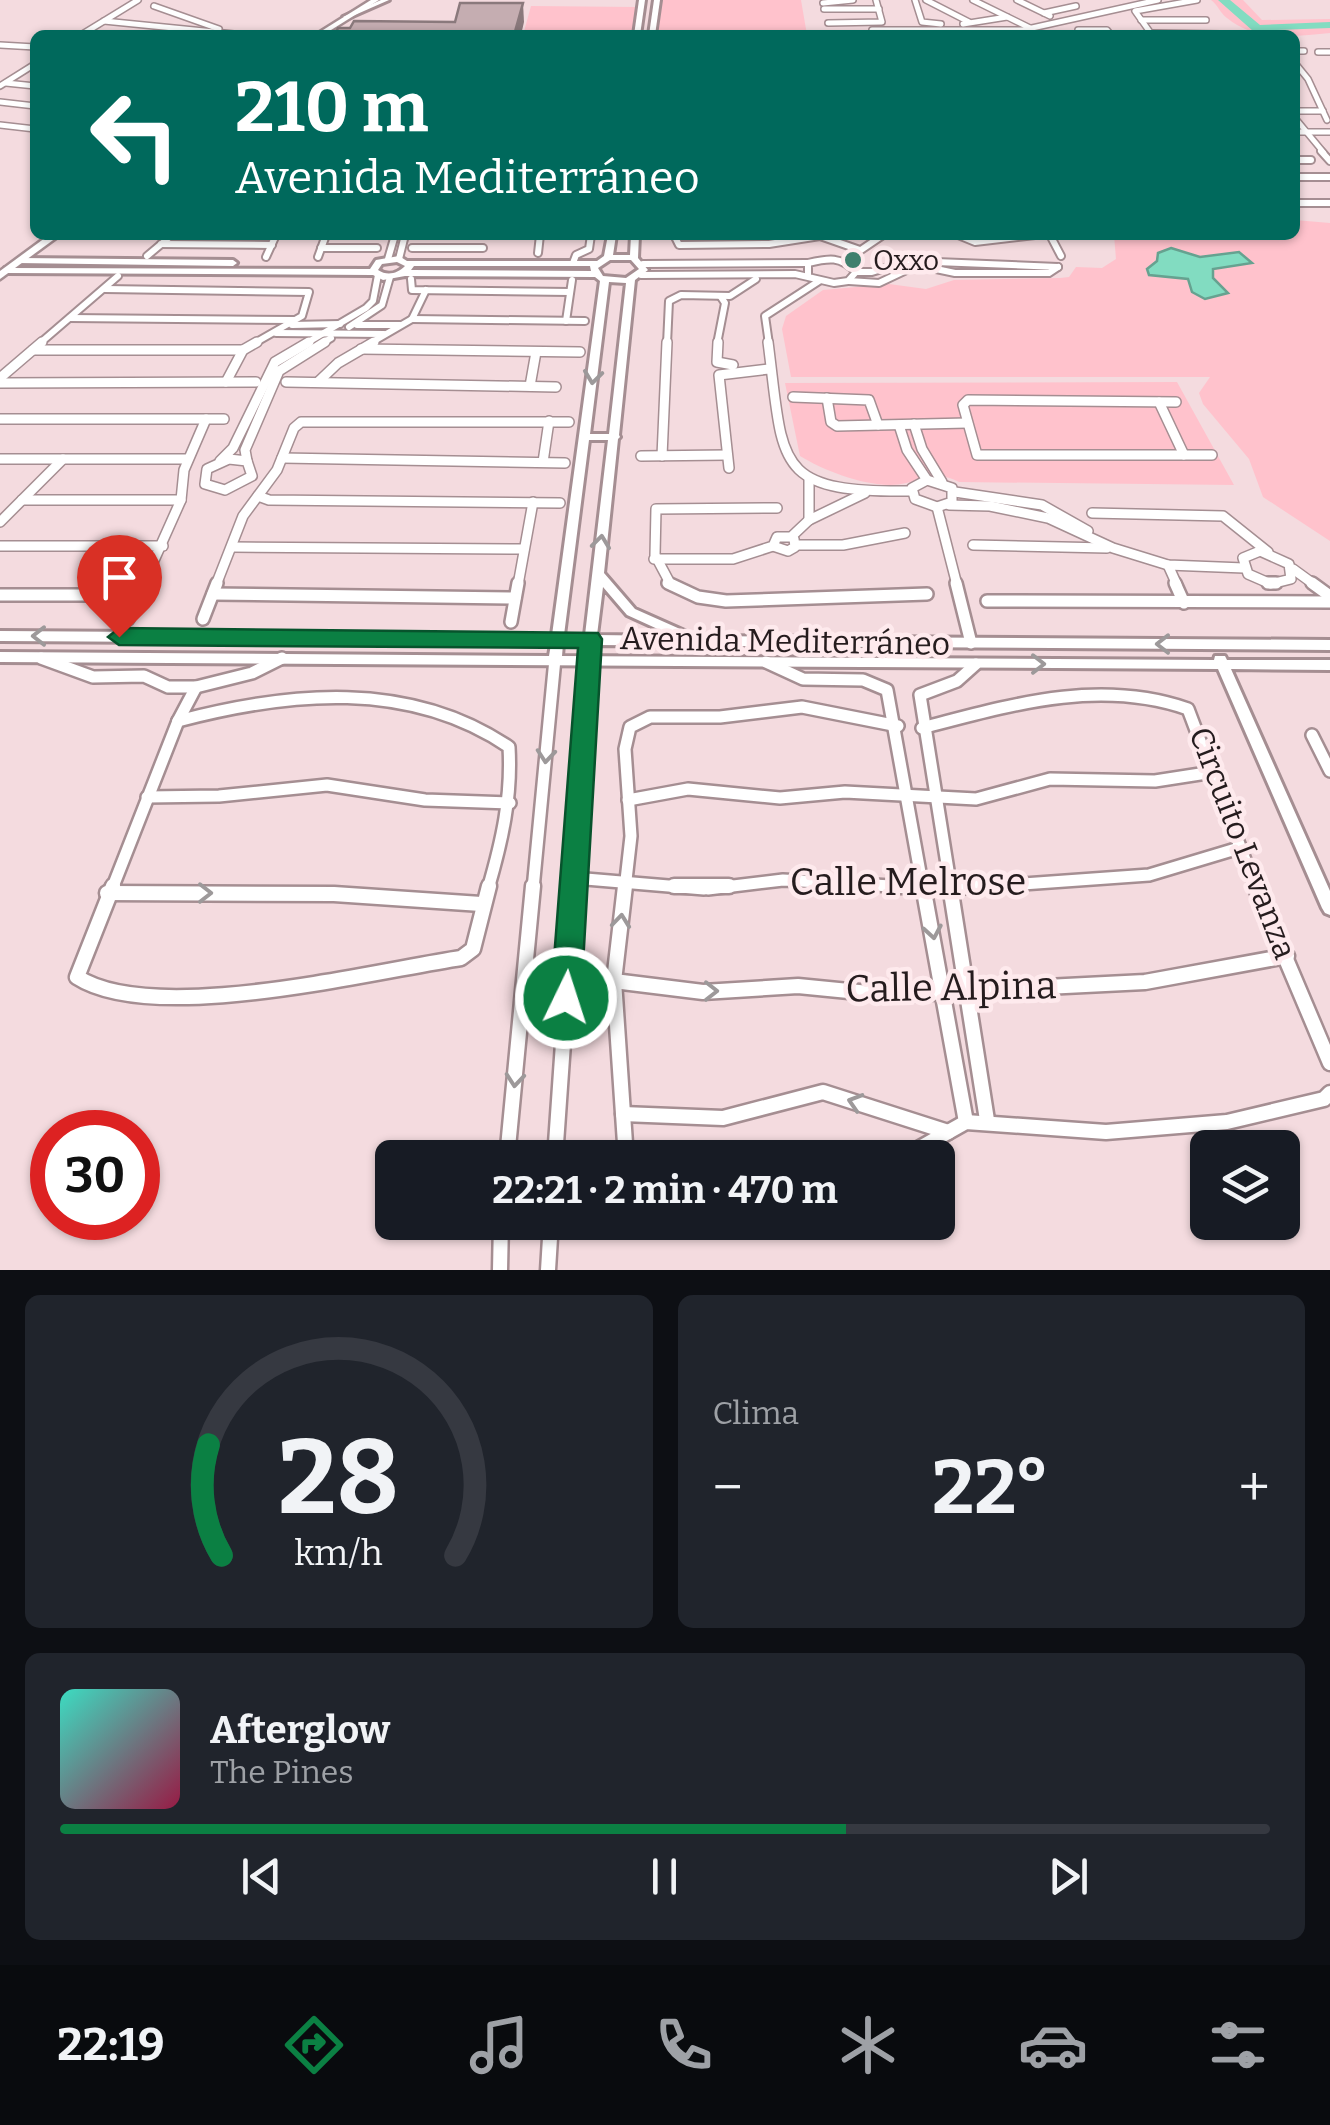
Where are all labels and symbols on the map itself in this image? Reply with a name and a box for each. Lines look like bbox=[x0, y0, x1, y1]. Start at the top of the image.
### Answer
place label: Oxxo bbox=[873, 244, 939, 277]
marker: Oxxo bbox=[842, 249, 864, 271]
one-way arrow bbox=[583, 369, 604, 385]
one-way arrow bbox=[590, 534, 611, 551]
pin bbox=[77, 535, 162, 638]
street label: Avenida Mediterráneo bbox=[620, 619, 950, 663]
one-way arrow bbox=[31, 625, 46, 647]
one-way arrow bbox=[1154, 633, 1170, 655]
one-way arrow bbox=[1030, 653, 1046, 675]
street label: Circuito Levanza bbox=[1181, 722, 1305, 964]
one-way arrow bbox=[536, 748, 557, 764]
street label: Calle Melrose bbox=[790, 859, 1026, 905]
one-way arrow bbox=[197, 883, 213, 904]
one-way arrow bbox=[609, 912, 631, 928]
one-way arrow bbox=[922, 923, 943, 940]
position arrow bbox=[514, 946, 618, 1050]
street label: Calle Alpina bbox=[845, 962, 1057, 1012]
one-way arrow bbox=[704, 980, 720, 1002]
one-way arrow bbox=[505, 1072, 526, 1088]
one-way arrow bbox=[848, 1094, 865, 1114]
speed limit sign: 30 bbox=[30, 1110, 160, 1240]

